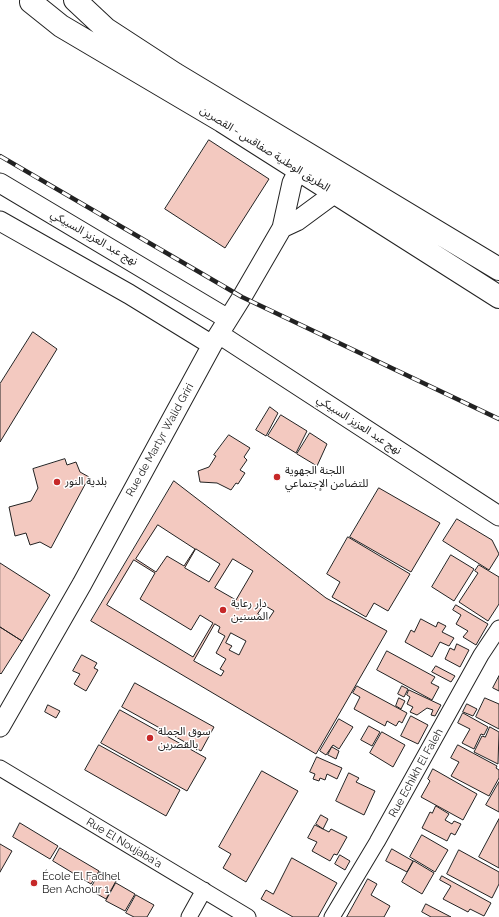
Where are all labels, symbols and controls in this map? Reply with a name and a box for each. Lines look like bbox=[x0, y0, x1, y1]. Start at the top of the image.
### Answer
street label: الطريق الوطنية صفاقس - القصرين bbox=[198, 103, 332, 195]
street label: نهج عبد العزيز السبيكي bbox=[48, 208, 140, 268]
street label: Rue de Martyr Walid Griri bbox=[123, 381, 197, 499]
street label: نهج عبد العزيز السبيكي bbox=[314, 393, 404, 457]
place label: اللجنة الجهوية للتضامن الإجتماعي bbox=[285, 464, 368, 490]
marker: اللجنة الجهوية للتضامن الإجتماعي bbox=[272, 472, 282, 482]
place label: بلدية النور bbox=[65, 475, 107, 489]
marker: بلدية النور bbox=[52, 477, 62, 487]
place label: دار رعاية المسنين bbox=[231, 597, 268, 623]
marker: دار رعاية المسنين bbox=[218, 605, 228, 615]
place label: سوق الجملة بالقصرين bbox=[158, 725, 211, 751]
street label: Rue Echikh El Faleh bbox=[386, 726, 446, 820]
marker: سوق الجملة بالقصرين bbox=[145, 733, 155, 743]
street label: Rue El Noujaba'a bbox=[84, 815, 164, 871]
place label: École El Fadhel Ben Achour 1 bbox=[42, 870, 120, 896]
marker: École El Fadhel Ben Achour 1 bbox=[29, 878, 39, 888]

